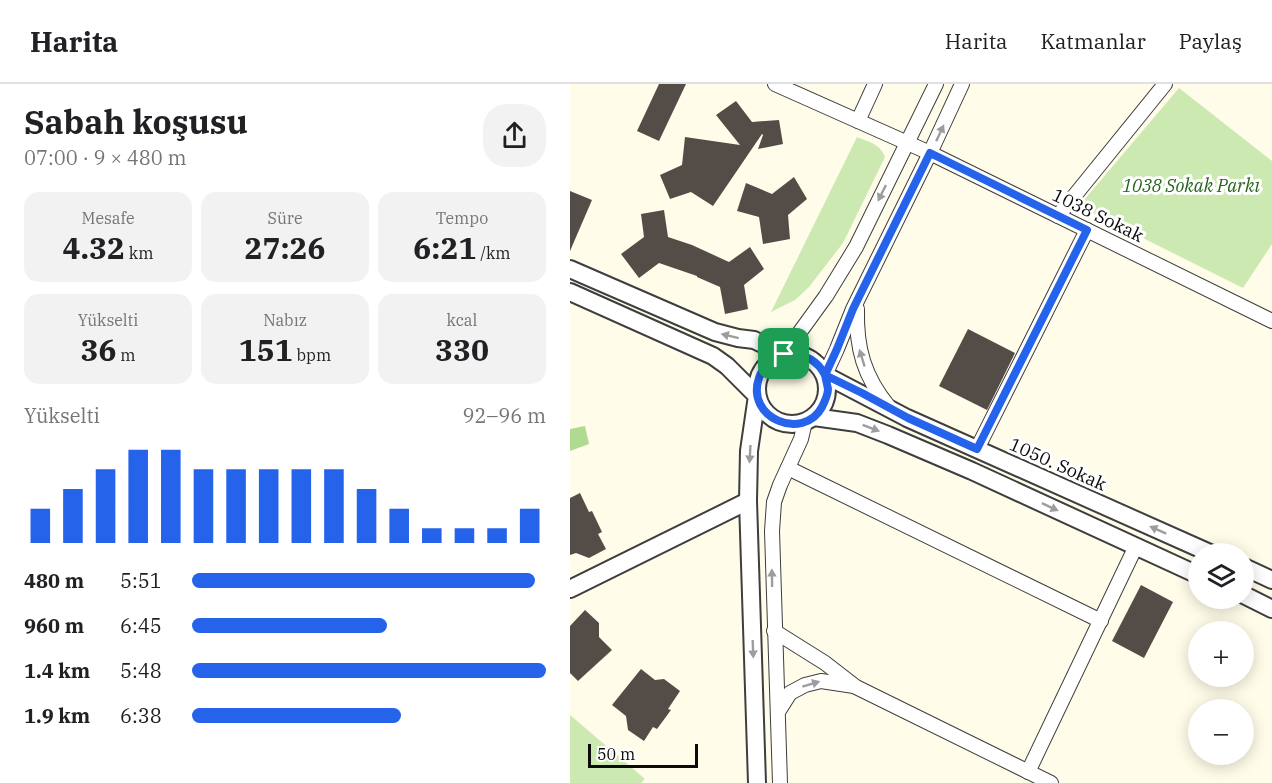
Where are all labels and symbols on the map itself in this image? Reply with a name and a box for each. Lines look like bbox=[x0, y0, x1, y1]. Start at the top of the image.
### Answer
one-way arrow bbox=[935, 124, 944, 141]
park label: 1038 Sokak Parkı bbox=[1122, 174, 1261, 197]
street label: 1038 Sokak bbox=[1048, 183, 1148, 247]
one-way arrow bbox=[878, 185, 887, 202]
pin bbox=[758, 328, 809, 379]
one-way arrow bbox=[720, 330, 739, 340]
one-way arrow bbox=[857, 349, 866, 367]
one-way arrow bbox=[862, 424, 880, 433]
street label: 1050. Sokak bbox=[1006, 432, 1111, 496]
one-way arrow bbox=[745, 445, 754, 464]
one-way arrow bbox=[1041, 502, 1058, 511]
one-way arrow bbox=[1149, 525, 1167, 534]
one-way arrow bbox=[768, 568, 777, 587]
one-way arrow bbox=[749, 640, 758, 659]
one-way arrow bbox=[802, 679, 820, 689]
scale bar bbox=[588, 741, 698, 768]

